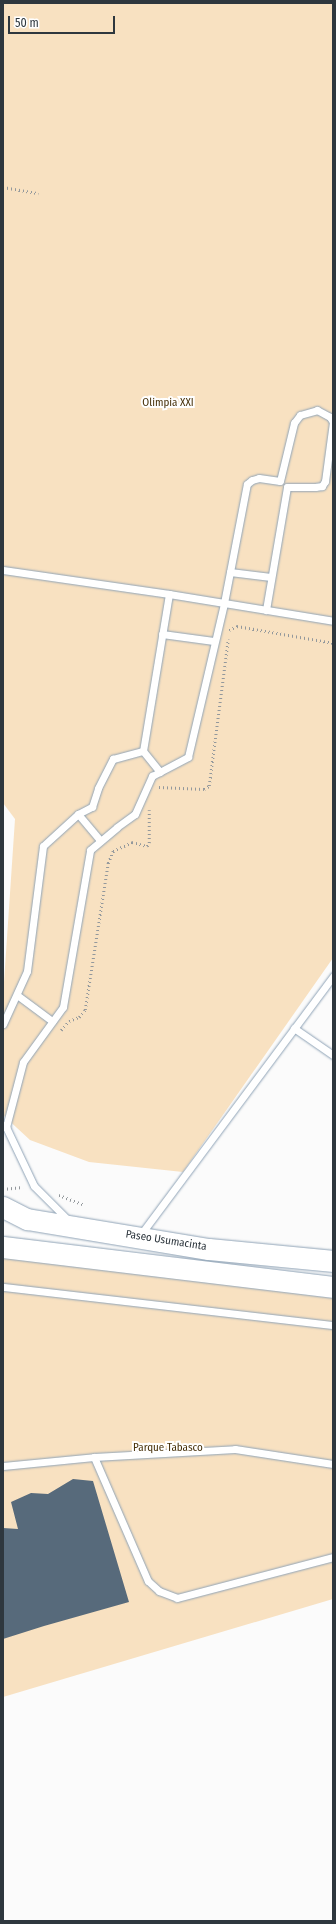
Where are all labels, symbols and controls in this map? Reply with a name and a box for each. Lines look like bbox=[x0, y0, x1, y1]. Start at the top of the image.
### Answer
scale bar bbox=[10, 8, 117, 34]
text: 50 m bbox=[15, 16, 39, 30]
park label: Olimpia XXI bbox=[142, 396, 194, 410]
street label: Paseo Usumacinta bbox=[125, 1228, 207, 1254]
park label: Parque Tabasco bbox=[133, 1441, 203, 1455]

